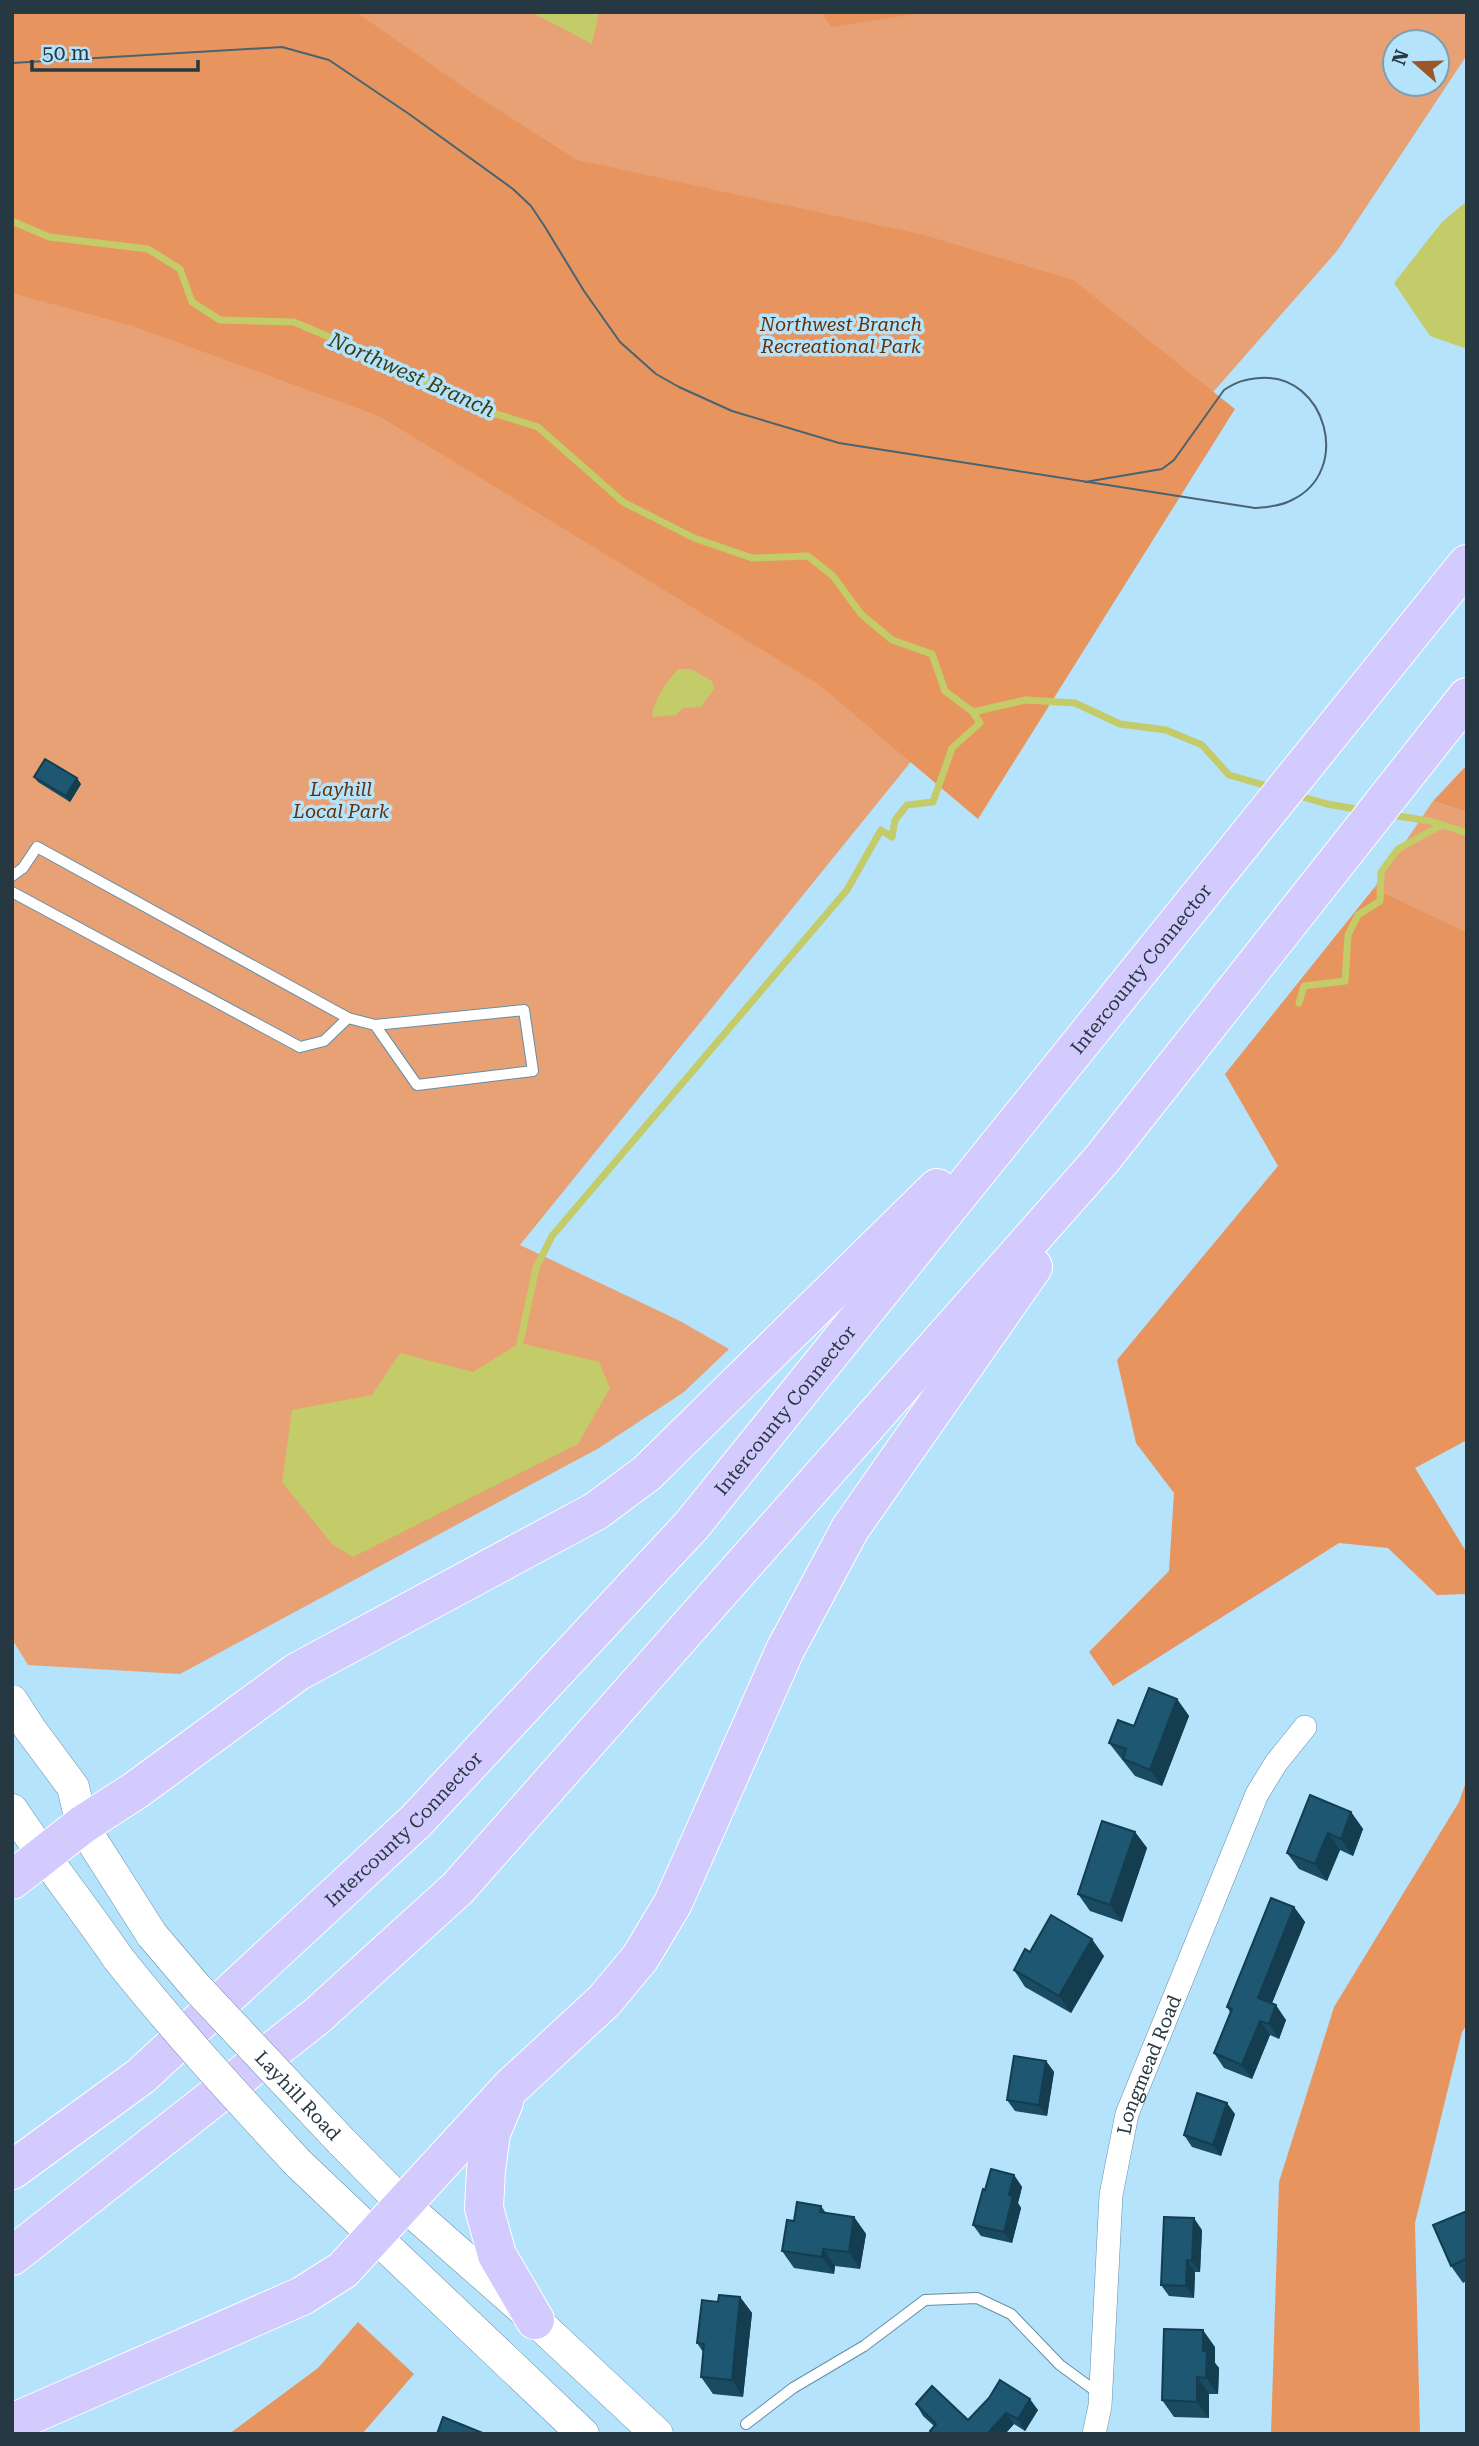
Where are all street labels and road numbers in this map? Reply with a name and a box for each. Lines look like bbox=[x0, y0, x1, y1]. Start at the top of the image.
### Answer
street label: Intercounty Connector bbox=[1065, 879, 1216, 1058]
street label: Intercounty Connector bbox=[709, 1320, 860, 1500]
street label: Intercounty Connector bbox=[320, 1746, 487, 1911]
street label: Longmead Road bbox=[1112, 1991, 1186, 2136]
street label: Layhill Road bbox=[250, 2046, 346, 2145]

